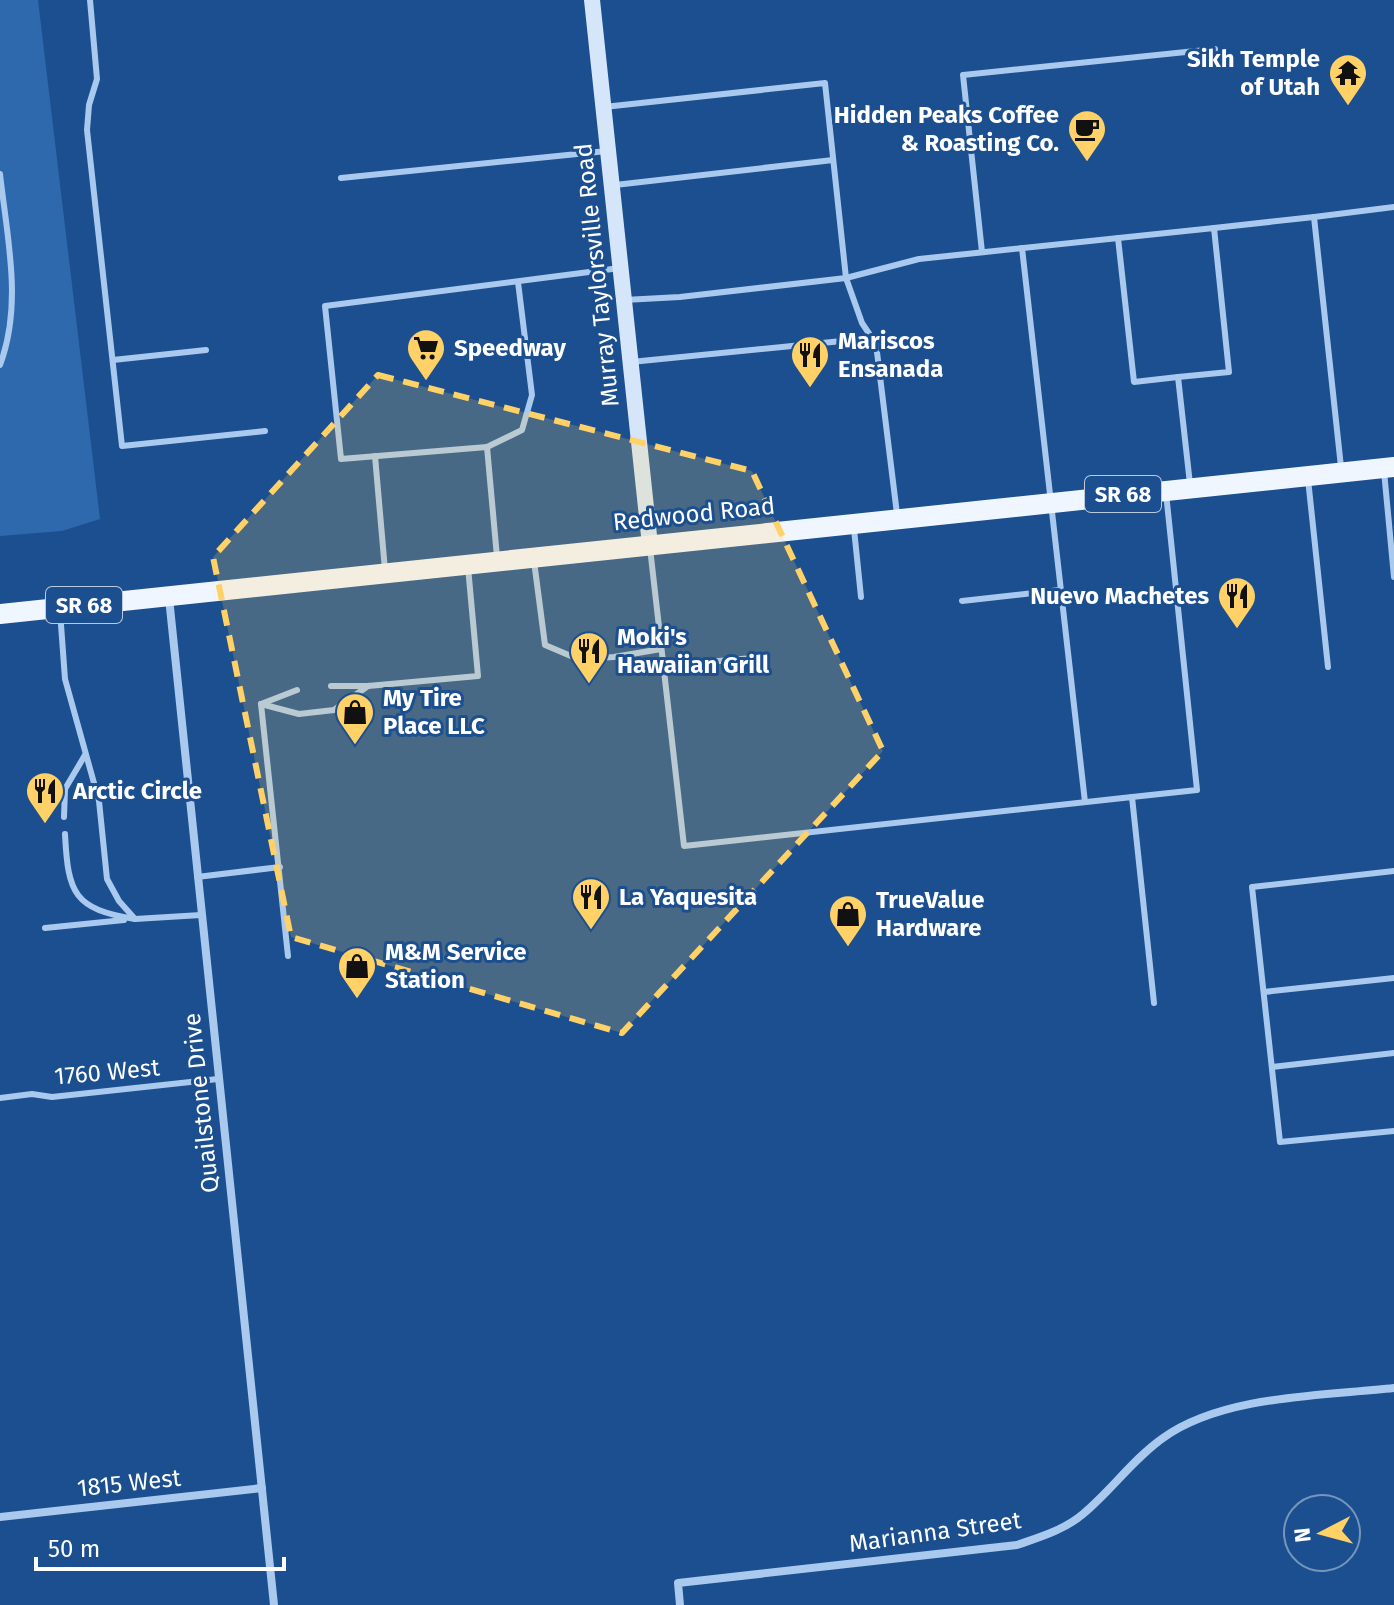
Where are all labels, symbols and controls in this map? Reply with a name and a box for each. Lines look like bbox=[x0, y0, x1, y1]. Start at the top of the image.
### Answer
place label: Sikh Temple of Utah bbox=[1187, 45, 1320, 101]
temple icon: Sikh Temple of Utah bbox=[1327, 52, 1369, 107]
place label: Hidden Peaks Coffee & Roasting Co. bbox=[834, 101, 1059, 157]
cafe icon: Hidden Peaks Coffee & Roasting Co. bbox=[1066, 108, 1108, 163]
street label: Murray Taylorsville Road bbox=[569, 142, 625, 408]
supermarket icon: Speedway bbox=[405, 327, 447, 382]
place label: Mariscos Ensanada bbox=[838, 327, 943, 383]
place label: Speedway bbox=[454, 334, 566, 362]
restaurant icon: Mariscos Ensanada bbox=[789, 334, 831, 389]
road number: SR 68 bbox=[1085, 476, 1161, 512]
street label: Redwood Road bbox=[612, 492, 776, 536]
restaurant icon: Nuevo Machetes bbox=[1216, 575, 1258, 630]
place label: Nuevo Machetes bbox=[1030, 582, 1209, 610]
road number: SR 68 bbox=[46, 587, 122, 623]
place label: Moki's Hawaiian Grill bbox=[617, 623, 770, 679]
restaurant icon: Moki's Hawaiian Grill bbox=[568, 630, 610, 685]
place label: My Tire Place LLC bbox=[383, 684, 485, 740]
shop icon: My Tire Place LLC bbox=[334, 691, 376, 746]
restaurant icon: Arctic Circle bbox=[24, 770, 66, 825]
place label: Arctic Circle bbox=[72, 777, 202, 805]
restaurant icon: La Yaquesita bbox=[570, 876, 612, 931]
place label: La Yaquesita bbox=[619, 883, 757, 911]
place label: TrueValue Hardware bbox=[876, 886, 985, 942]
shop icon: TrueValue Hardware bbox=[827, 893, 869, 948]
place label: M&M Service Station bbox=[385, 938, 527, 994]
shop icon: M&M Service Station bbox=[336, 945, 378, 1000]
street label: Quailstone Drive bbox=[178, 1012, 224, 1194]
street label: 1760 West bbox=[53, 1053, 161, 1091]
street label: 1815 West bbox=[76, 1464, 183, 1502]
north arrow bbox=[1282, 1493, 1362, 1573]
street label: Marianna Street bbox=[847, 1506, 1023, 1558]
scale bar bbox=[36, 1521, 284, 1571]
text: N bbox=[1288, 1526, 1317, 1544]
text: 50 m bbox=[48, 1535, 100, 1563]

